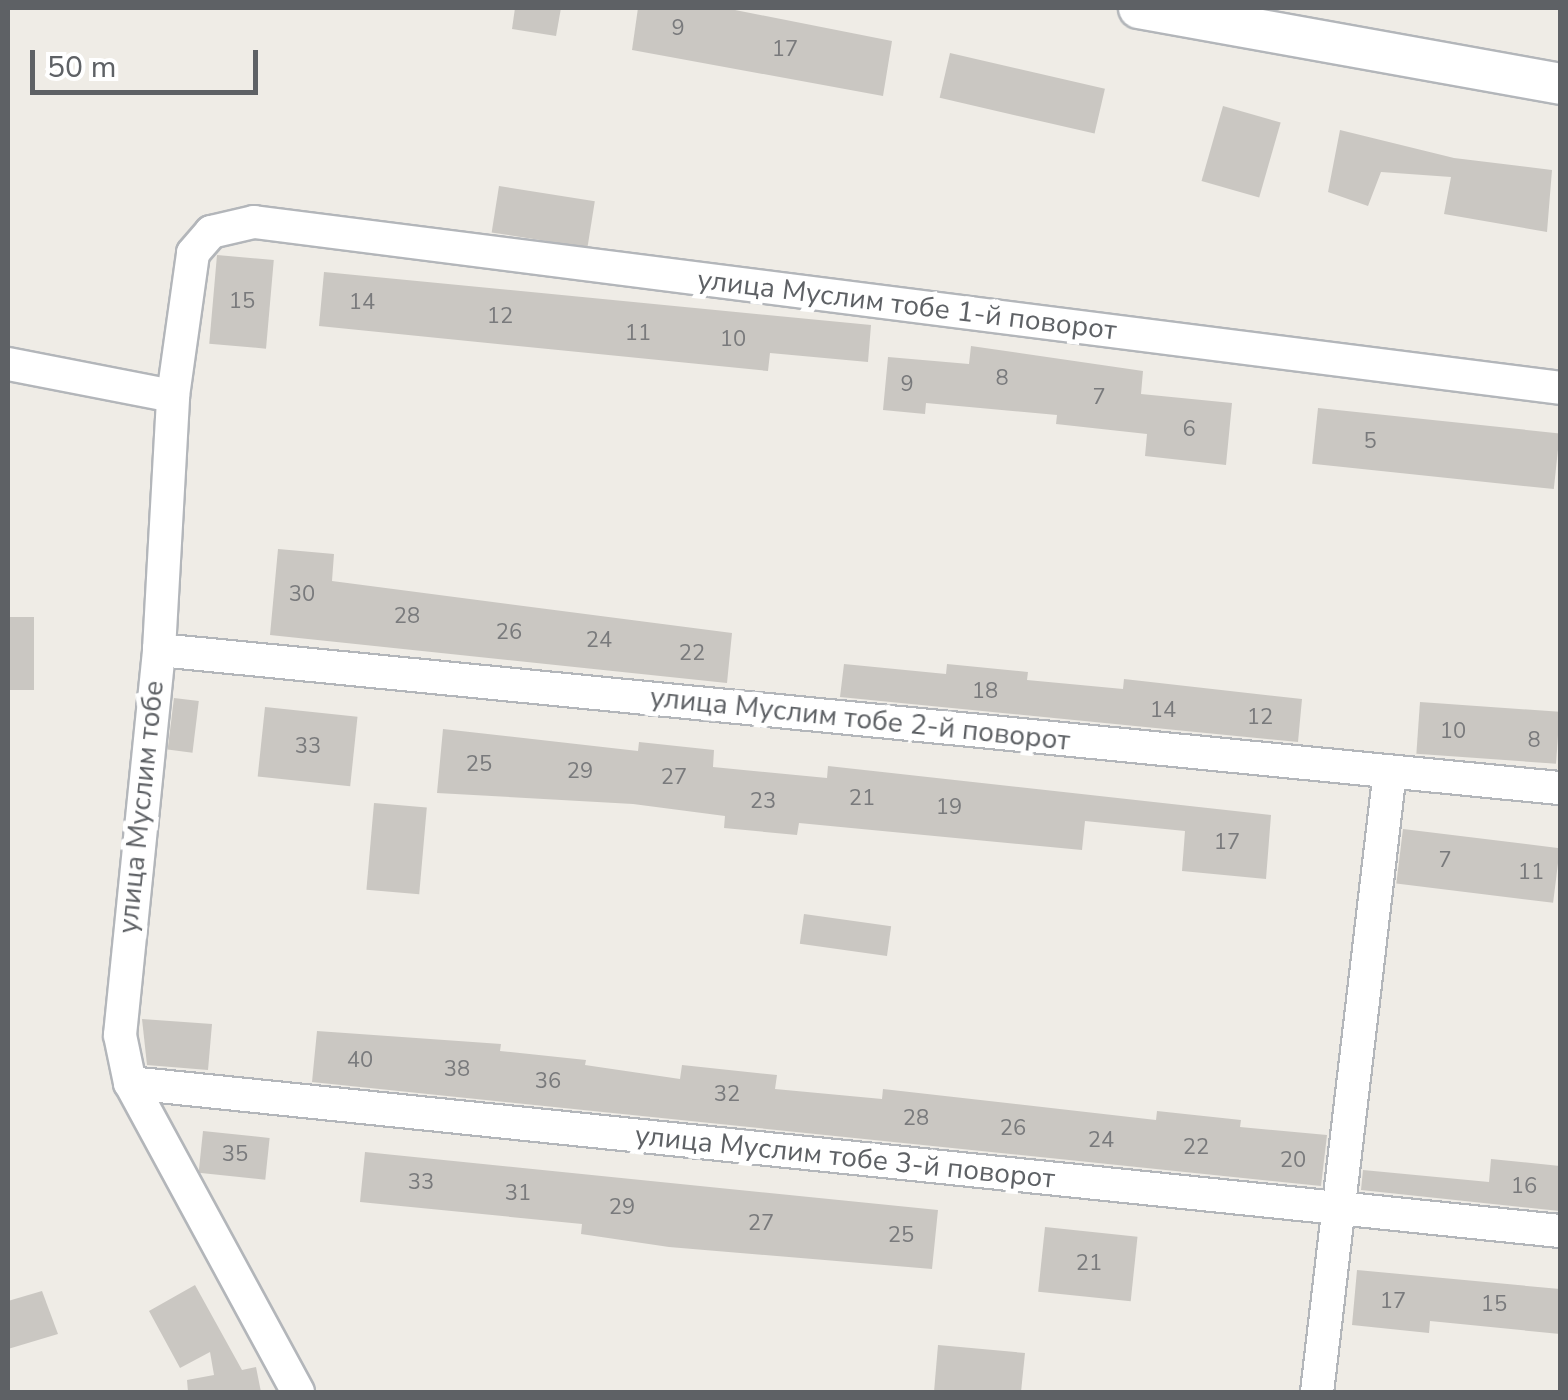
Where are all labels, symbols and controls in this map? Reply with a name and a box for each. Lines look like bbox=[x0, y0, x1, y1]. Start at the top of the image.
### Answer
house number: 9 bbox=[671, 16, 685, 42]
scale bar bbox=[35, 30, 262, 92]
house number: 17 bbox=[772, 37, 798, 63]
text: 50 m bbox=[47, 47, 116, 88]
street label: улица Муслим тобе 1-й поворот bbox=[696, 263, 1118, 347]
house number: 15 bbox=[229, 289, 255, 315]
house number: 14 bbox=[349, 290, 375, 316]
house number: 12 bbox=[487, 304, 513, 330]
house number: 11 bbox=[625, 321, 651, 347]
house number: 10 bbox=[720, 327, 746, 353]
house number: 8 bbox=[995, 366, 1009, 392]
house number: 9 bbox=[900, 372, 914, 398]
house number: 7 bbox=[1092, 385, 1106, 411]
house number: 6 bbox=[1182, 417, 1196, 443]
house number: 5 bbox=[1363, 429, 1377, 455]
house number: 30 bbox=[289, 582, 315, 608]
house number: 28 bbox=[394, 604, 420, 630]
house number: 26 bbox=[496, 620, 522, 646]
house number: 24 bbox=[586, 628, 612, 654]
house number: 22 bbox=[679, 641, 705, 667]
street label: улица Муслим тобе bbox=[111, 679, 171, 935]
house number: 18 bbox=[972, 679, 998, 705]
street label: улица Муслим тобе 2-й поворот bbox=[648, 680, 1072, 758]
house number: 14 bbox=[1150, 698, 1176, 724]
house number: 12 bbox=[1247, 705, 1273, 731]
house number: 10 bbox=[1440, 719, 1466, 745]
house number: 8 bbox=[1527, 728, 1541, 754]
house number: 33 bbox=[295, 734, 321, 760]
house number: 25 bbox=[466, 752, 492, 778]
house number: 29 bbox=[567, 759, 593, 785]
house number: 27 bbox=[661, 765, 687, 791]
house number: 21 bbox=[849, 786, 875, 812]
house number: 23 bbox=[750, 789, 776, 815]
house number: 19 bbox=[936, 795, 962, 821]
house number: 17 bbox=[1214, 830, 1240, 856]
house number: 7 bbox=[1438, 848, 1452, 874]
house number: 11 bbox=[1518, 860, 1544, 886]
house number: 40 bbox=[347, 1048, 373, 1074]
house number: 38 bbox=[444, 1057, 470, 1083]
house number: 36 bbox=[535, 1069, 561, 1095]
house number: 32 bbox=[714, 1082, 740, 1108]
house number: 28 bbox=[903, 1106, 929, 1132]
house number: 26 bbox=[1000, 1116, 1026, 1142]
street label: улица Муслим тобе 3-й поворот bbox=[633, 1118, 1057, 1196]
house number: 24 bbox=[1088, 1128, 1114, 1154]
house number: 22 bbox=[1183, 1135, 1209, 1161]
house number: 35 bbox=[222, 1142, 248, 1168]
house number: 20 bbox=[1280, 1148, 1306, 1174]
house number: 33 bbox=[408, 1170, 434, 1196]
house number: 16 bbox=[1511, 1174, 1537, 1200]
house number: 31 bbox=[505, 1181, 531, 1207]
house number: 29 bbox=[609, 1195, 635, 1221]
house number: 27 bbox=[748, 1211, 774, 1237]
house number: 25 bbox=[888, 1223, 914, 1249]
house number: 21 bbox=[1076, 1251, 1102, 1277]
house number: 17 bbox=[1380, 1289, 1406, 1315]
house number: 15 bbox=[1481, 1292, 1507, 1318]

